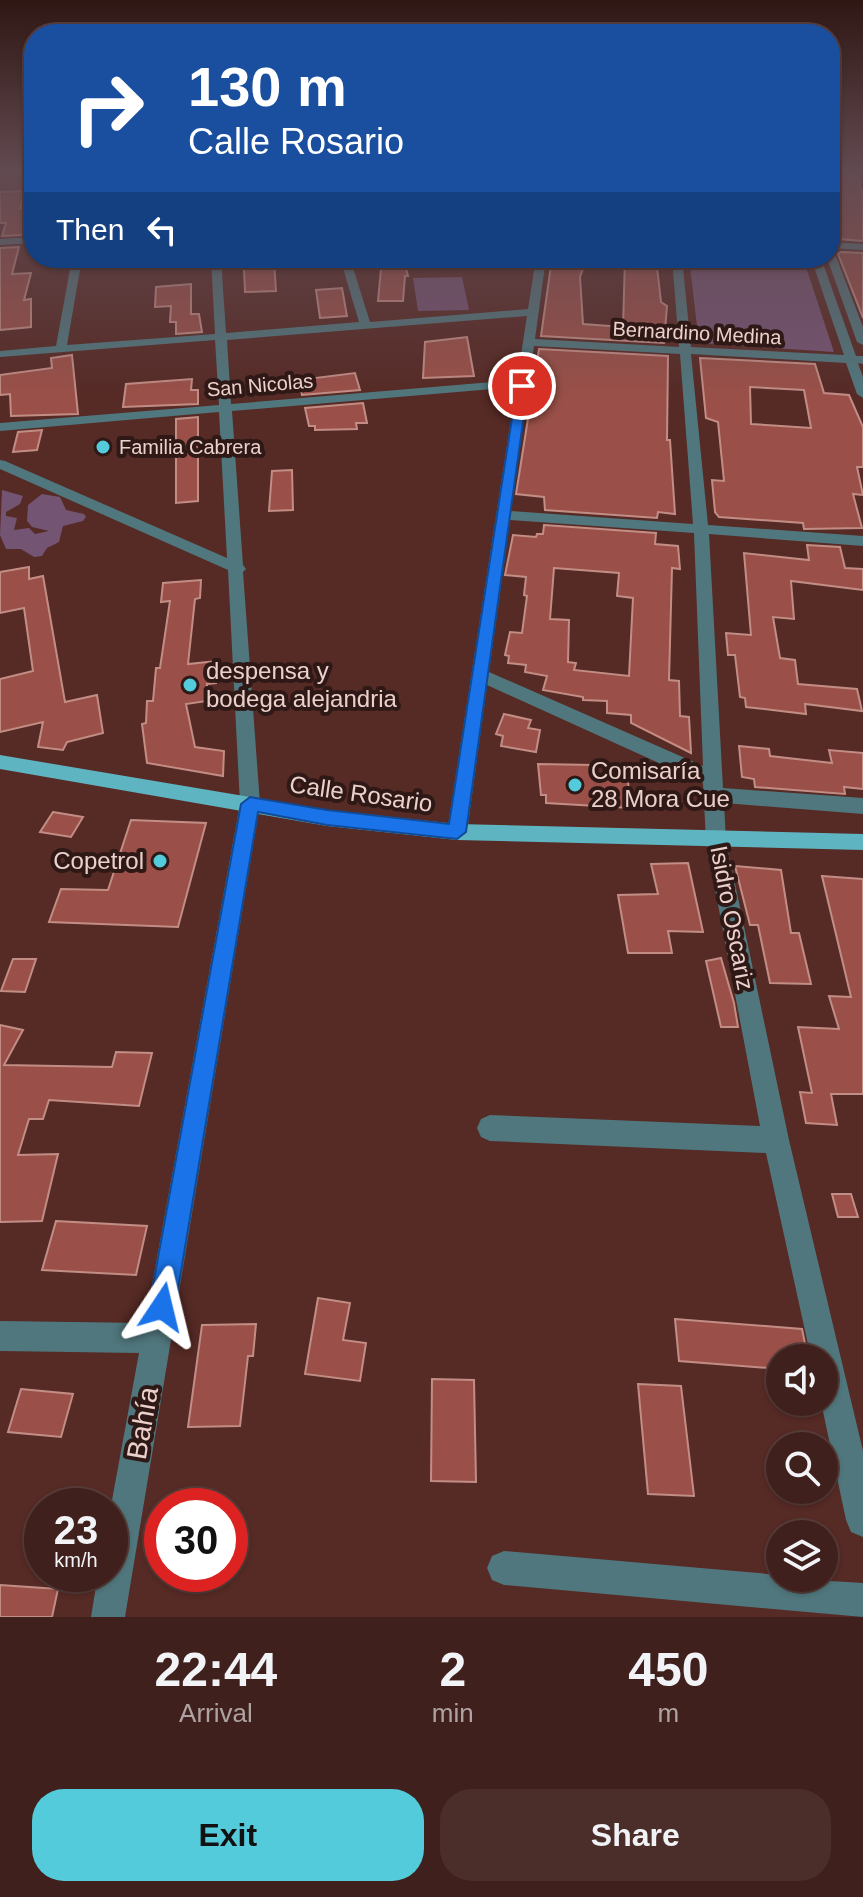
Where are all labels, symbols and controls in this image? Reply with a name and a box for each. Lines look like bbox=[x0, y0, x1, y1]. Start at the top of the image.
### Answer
text: 130 m bbox=[188, 55, 347, 118]
icon: right bbox=[56, 56, 160, 160]
text: Calle Rosario bbox=[188, 121, 404, 162]
icon: left bbox=[140, 208, 184, 252]
text: Then bbox=[56, 213, 124, 246]
street label: Bernardino Medina bbox=[612, 318, 783, 348]
pin bbox=[488, 352, 556, 420]
icon: arrive bbox=[500, 364, 544, 408]
street label: San Nicolas bbox=[206, 369, 314, 401]
place label: Familia Cabrera bbox=[119, 436, 262, 458]
marker: Familia Cabrera bbox=[94, 438, 112, 456]
place label: despensa y bodega alejandria bbox=[206, 657, 397, 712]
marker: despensa y bodega alejandria bbox=[181, 676, 199, 694]
place label: Comisaría 28 Mora Cue bbox=[591, 757, 730, 812]
street label: Calle Rosario bbox=[288, 770, 434, 817]
marker: Comisaría 28 Mora Cue bbox=[566, 776, 584, 794]
street label: Isidro Oscariz bbox=[705, 843, 760, 992]
place label: Copetrol bbox=[53, 847, 144, 874]
marker: Copetrol bbox=[151, 852, 169, 870]
position arrow bbox=[120, 1265, 204, 1349]
map controls bbox=[766, 1344, 838, 1592]
button: sound bbox=[766, 1344, 838, 1416]
street label: Bahía bbox=[121, 1384, 164, 1462]
button: search bbox=[766, 1432, 838, 1504]
speed limit sign: 30 bbox=[144, 1488, 248, 1592]
text: 23 bbox=[54, 1508, 98, 1552]
button: layers bbox=[766, 1520, 838, 1592]
text: km/h bbox=[54, 1549, 98, 1571]
text: 22:44 bbox=[155, 1643, 277, 1696]
text: 2 bbox=[439, 1643, 466, 1696]
text: 450 bbox=[628, 1643, 708, 1696]
text: Arrival bbox=[179, 1698, 253, 1728]
text: min bbox=[432, 1698, 474, 1728]
text: m bbox=[658, 1698, 679, 1728]
button: Exit bbox=[32, 1789, 424, 1881]
button: Share bbox=[440, 1789, 831, 1881]

